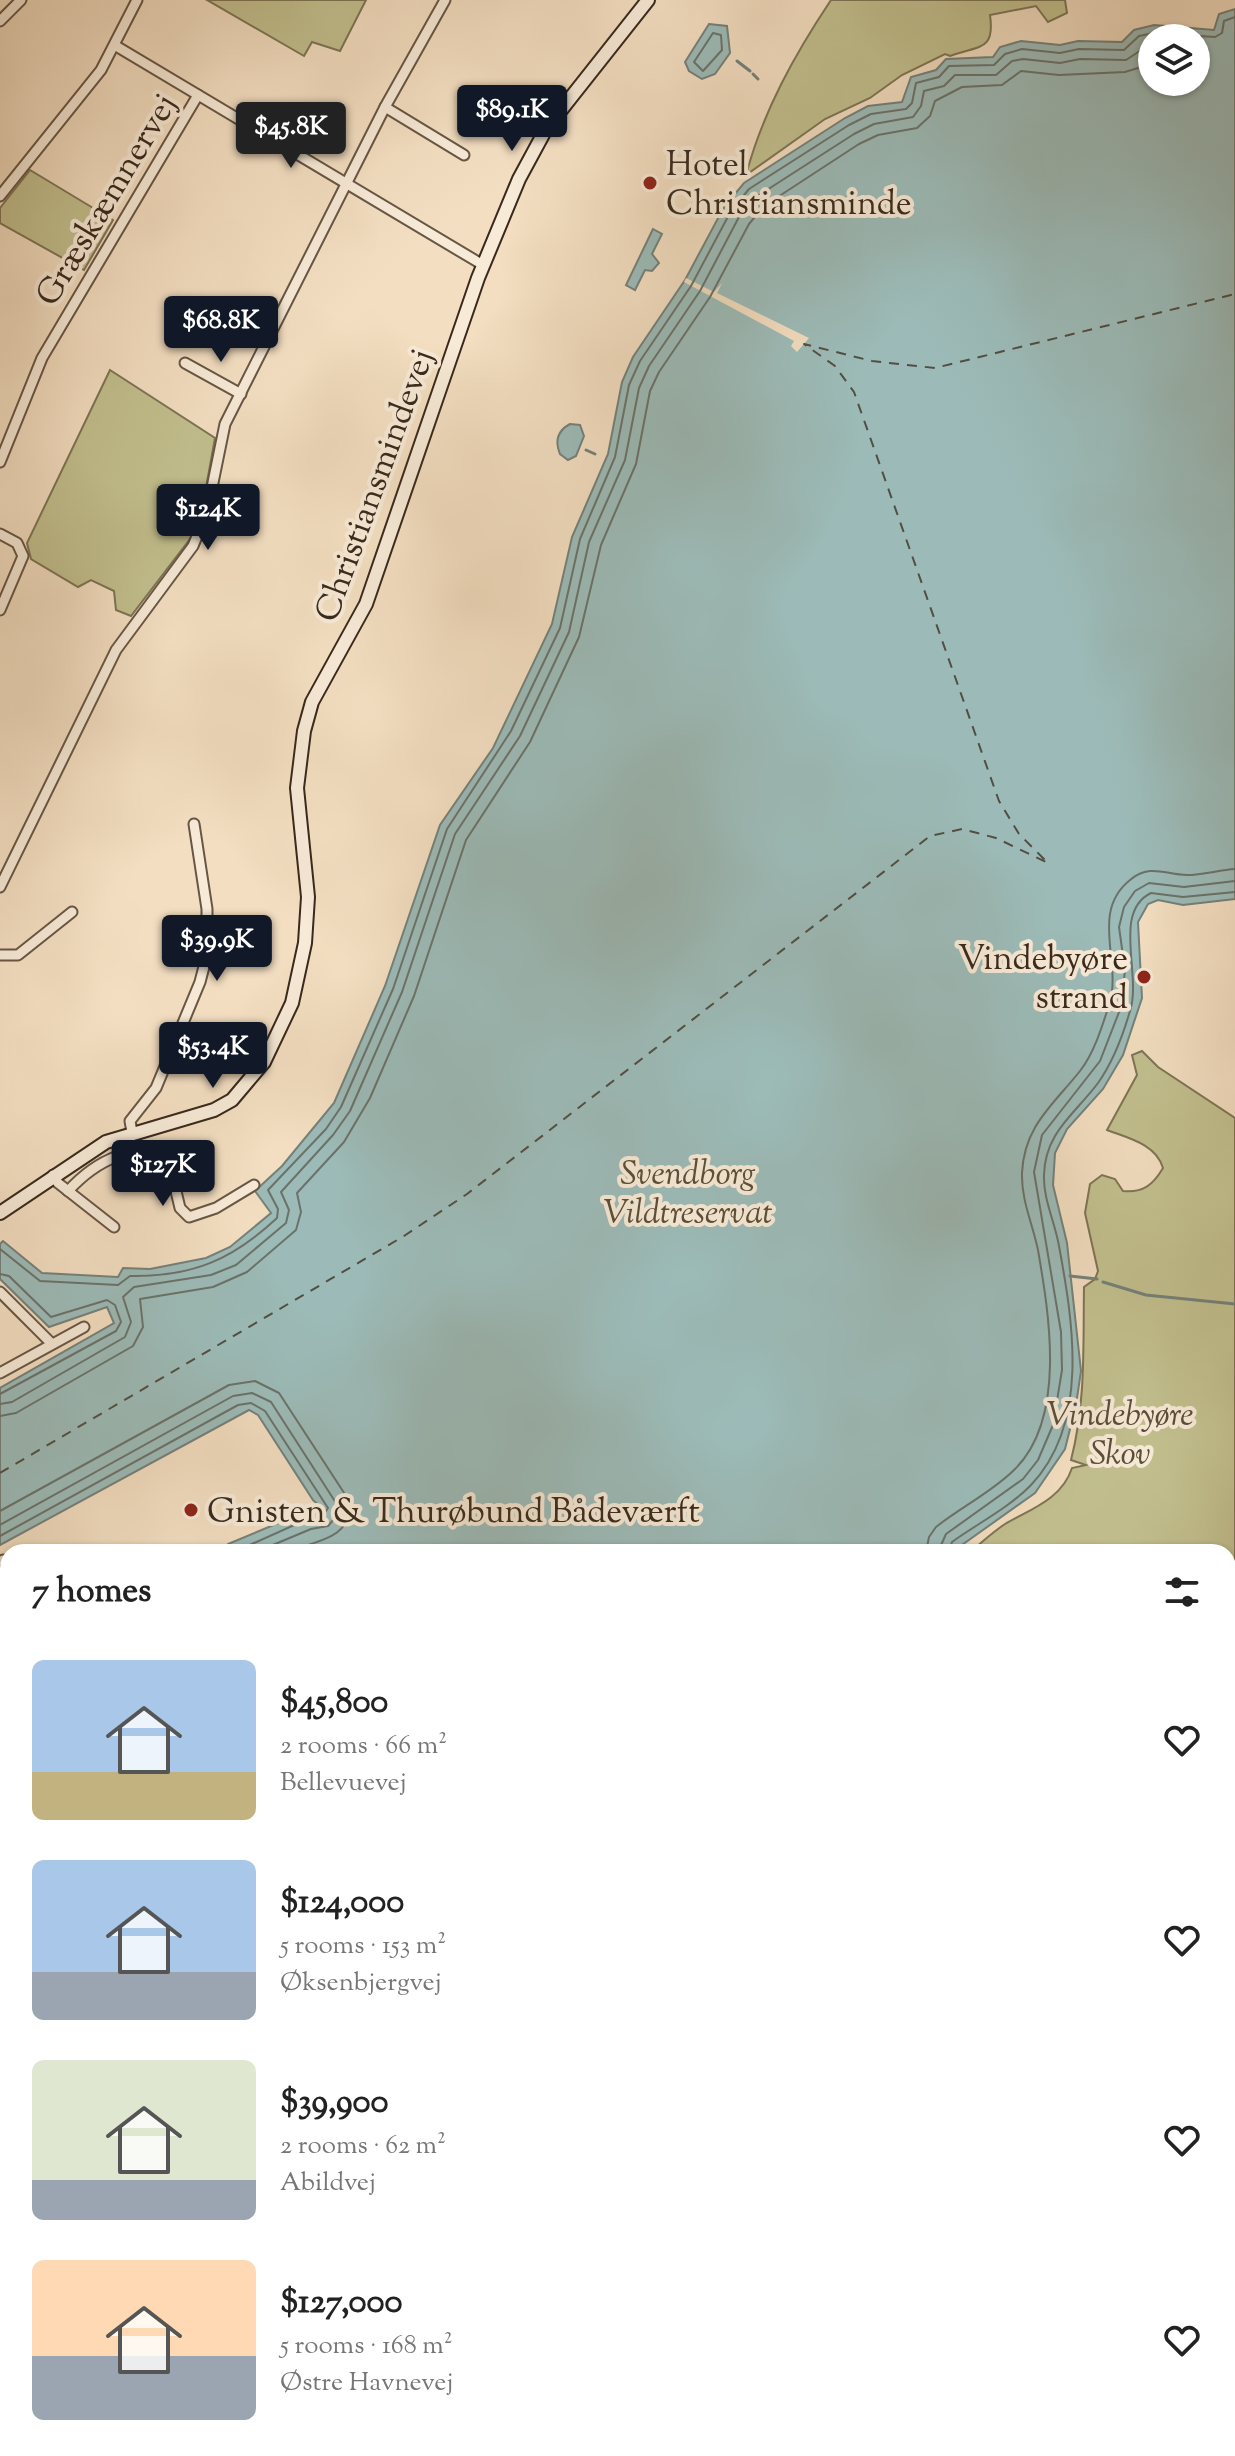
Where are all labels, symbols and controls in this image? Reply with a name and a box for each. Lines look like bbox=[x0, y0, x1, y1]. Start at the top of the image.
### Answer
map controls bbox=[1138, 24, 1210, 96]
button: layers bbox=[1138, 24, 1210, 96]
street label: Græskæmnervej bbox=[25, 85, 191, 316]
pin: $89.1K bbox=[447, 85, 577, 153]
text: $89.1K bbox=[475, 92, 549, 129]
pin: $45.8K bbox=[226, 102, 356, 170]
text: $45.8K bbox=[254, 109, 328, 146]
place label: Hotel Christiansminde bbox=[666, 142, 911, 230]
marker: Hotel Christiansminde bbox=[641, 174, 659, 192]
pin: $68.8K bbox=[156, 296, 286, 364]
text: $68.8K bbox=[182, 303, 260, 340]
street label: Christiansmindevej bbox=[304, 343, 448, 629]
pin: $124K bbox=[152, 484, 264, 552]
text: $124K bbox=[175, 491, 241, 528]
pin: $39.9K bbox=[152, 915, 282, 983]
text: $39.9K bbox=[180, 922, 254, 959]
place label: Vindebyøre strand bbox=[958, 936, 1128, 1024]
marker: Vindebyøre strand bbox=[1135, 968, 1153, 986]
pin: $53.4K bbox=[148, 1022, 278, 1090]
text: $53.4K bbox=[177, 1029, 249, 1066]
pin: $127K bbox=[107, 1140, 219, 1208]
text: $127K bbox=[130, 1147, 196, 1184]
park label: Svendborg Vildtreservat bbox=[603, 1151, 773, 1239]
park label: Vindebyøre Skov bbox=[1046, 1392, 1194, 1480]
place label: Gnisten & Thurøbund Bådeværft bbox=[207, 1489, 700, 1538]
marker: Gnisten & Thurøbund Bådeværft bbox=[182, 1501, 200, 1519]
text: 7 homes bbox=[32, 1568, 151, 1617]
icon: filters bbox=[1160, 1570, 1204, 1614]
text: $45,800 bbox=[280, 1679, 388, 1728]
icon: home bbox=[96, 1692, 192, 1788]
icon: heart bbox=[1160, 1718, 1204, 1762]
text: 2 rooms · 66 m² bbox=[280, 1728, 447, 1765]
text: Bellevuevej bbox=[280, 1765, 407, 1802]
text: $124,000 bbox=[280, 1879, 404, 1928]
icon: home bbox=[96, 1892, 192, 1988]
icon: heart bbox=[1160, 1918, 1204, 1962]
text: 5 rooms · 153 m² bbox=[280, 1928, 446, 1965]
text: Øksenbjergvej bbox=[280, 1965, 442, 2002]
text: $39,900 bbox=[280, 2079, 388, 2128]
icon: home bbox=[96, 2092, 192, 2188]
icon: heart bbox=[1160, 2118, 1204, 2162]
text: 2 rooms · 62 m² bbox=[280, 2128, 446, 2165]
text: Abildvej bbox=[280, 2165, 376, 2202]
text: $127,000 bbox=[280, 2279, 403, 2328]
icon: home bbox=[96, 2292, 192, 2388]
icon: heart bbox=[1160, 2318, 1204, 2362]
text: 5 rooms · 168 m² bbox=[280, 2328, 453, 2365]
text: Østre Havnevej bbox=[280, 2365, 453, 2402]

